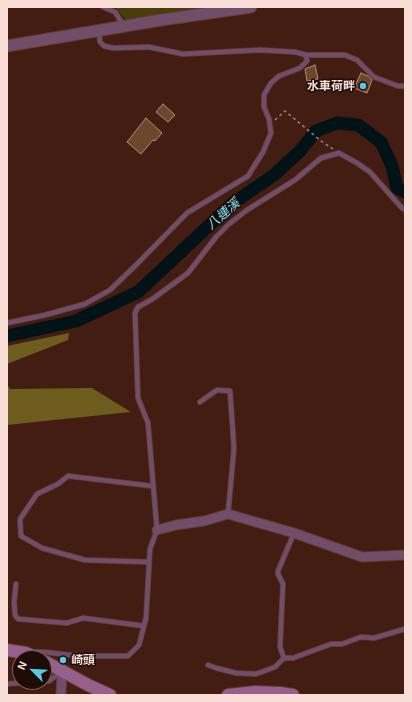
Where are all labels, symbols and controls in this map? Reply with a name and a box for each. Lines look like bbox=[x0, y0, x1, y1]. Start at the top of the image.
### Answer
place label: 水車荷畔 bbox=[307, 79, 355, 93]
marker: 水車荷畔 bbox=[358, 81, 368, 91]
water label: 八連溪 bbox=[203, 195, 243, 233]
north arrow bbox=[12, 650, 52, 690]
place label: 崎頭 bbox=[71, 653, 95, 667]
marker: 崎頭 bbox=[58, 655, 68, 665]
text: N bbox=[14, 659, 29, 672]

